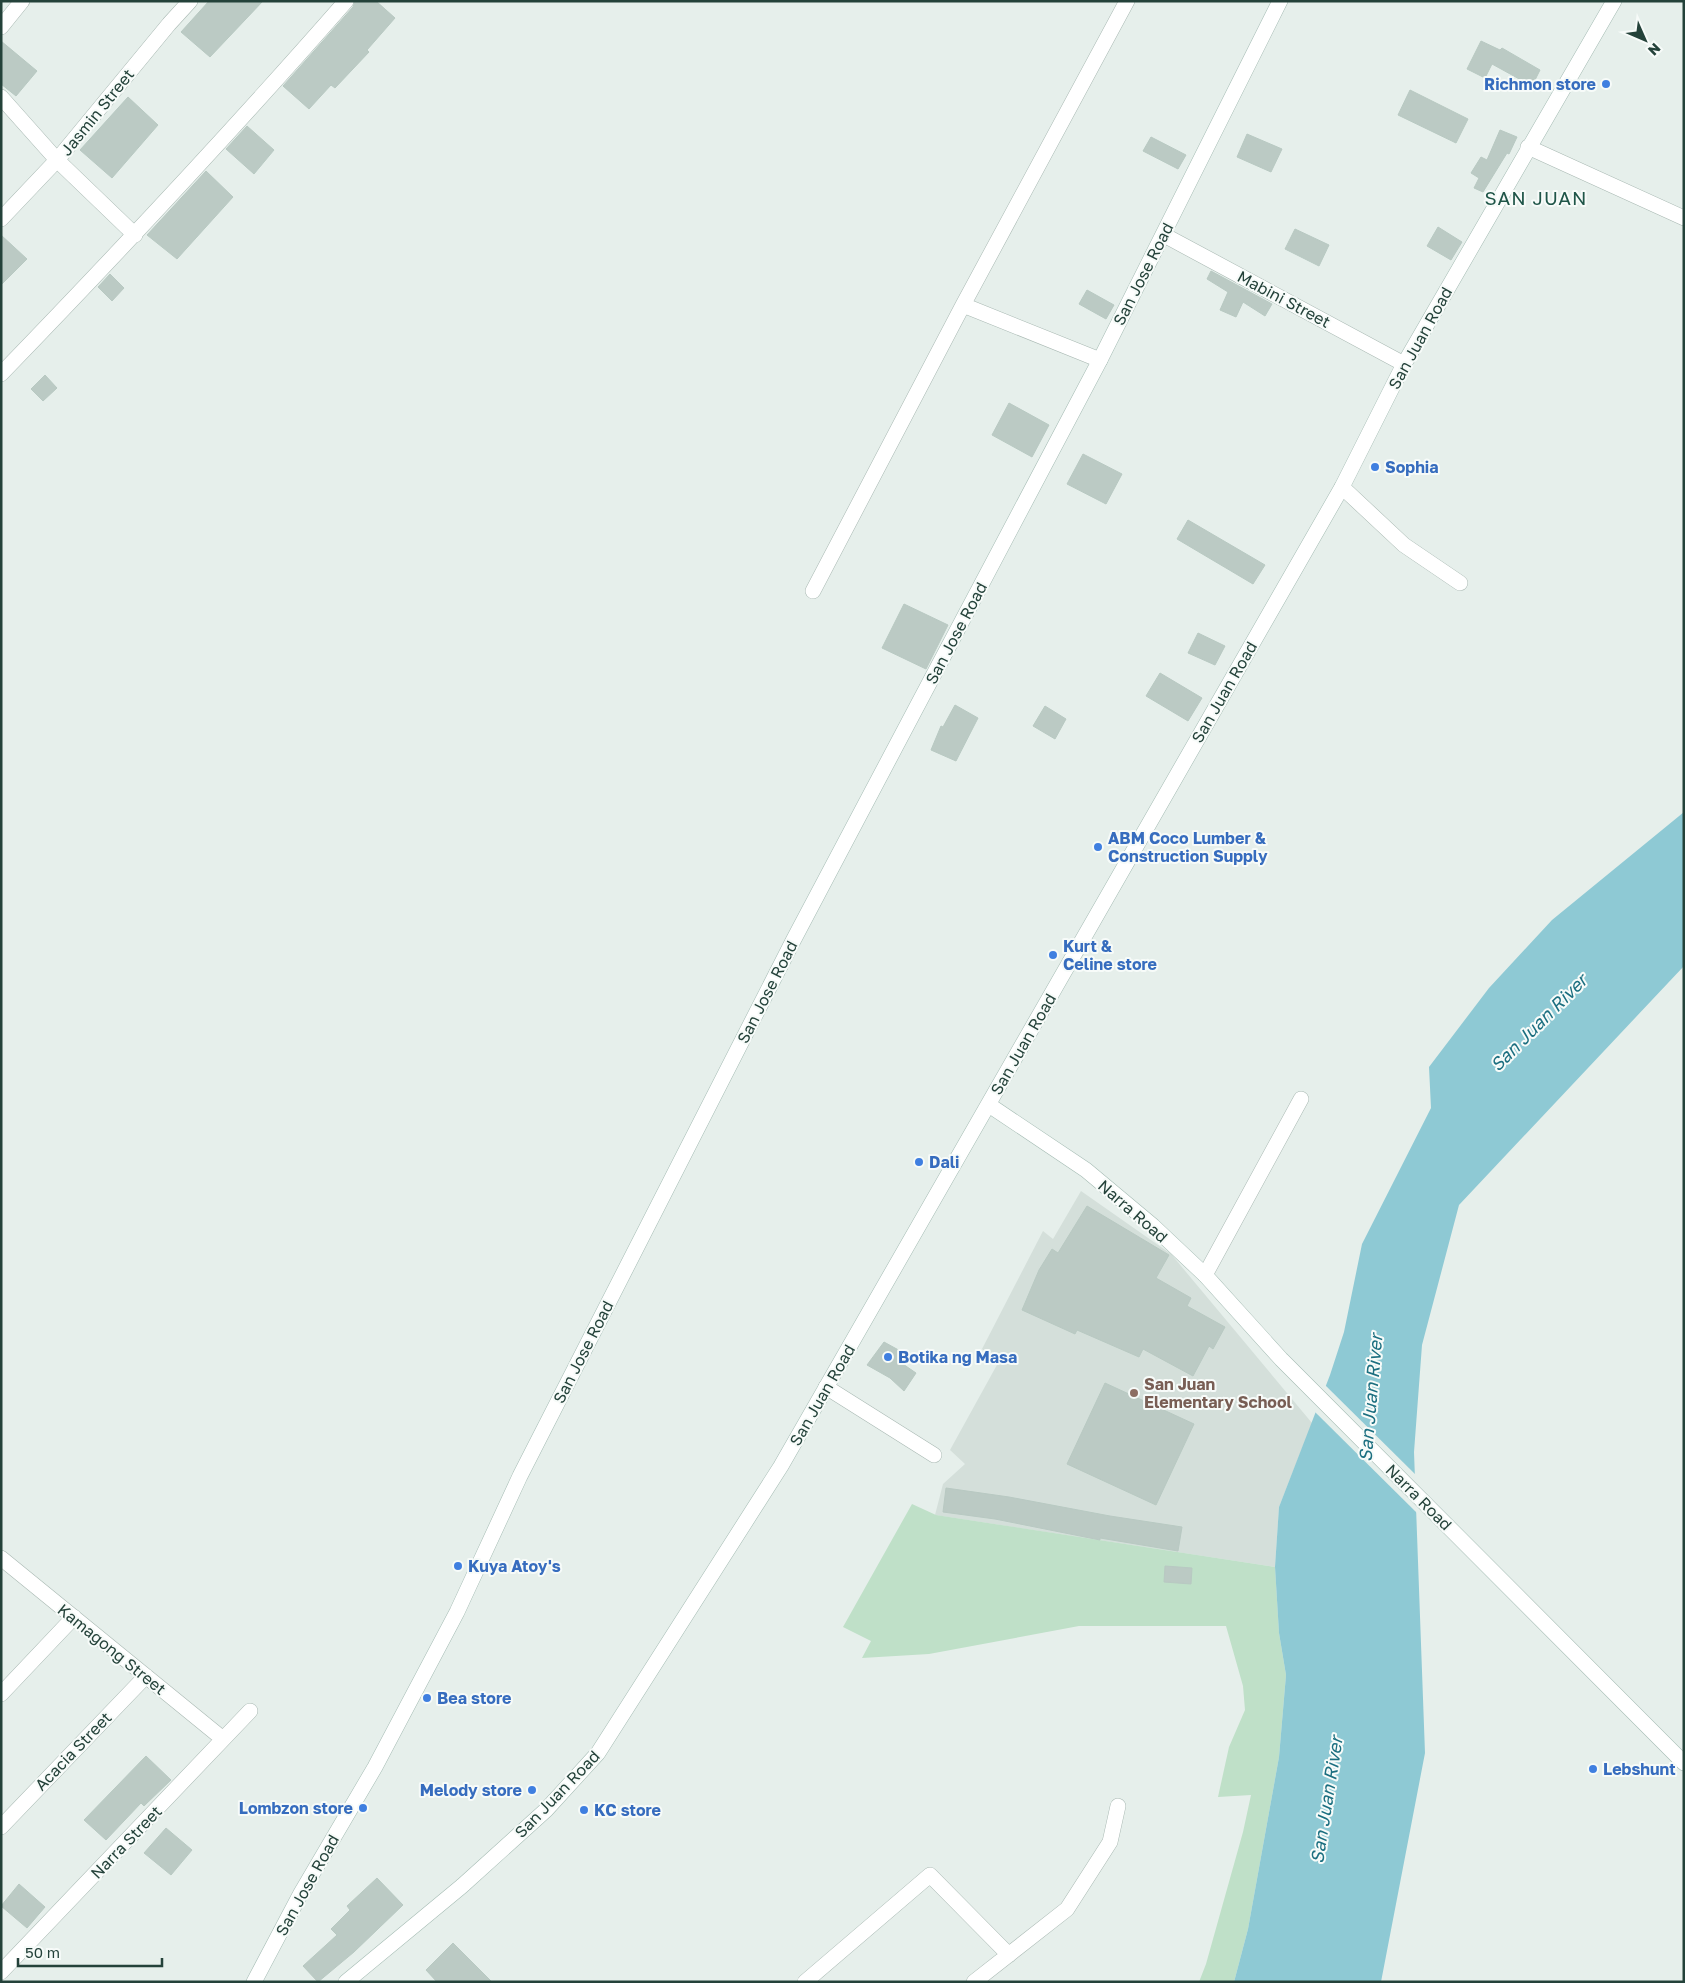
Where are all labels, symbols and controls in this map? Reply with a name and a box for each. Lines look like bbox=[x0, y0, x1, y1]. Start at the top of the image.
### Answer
north arrow bbox=[1620, 15, 1670, 65]
text: N bbox=[1645, 40, 1664, 59]
street label: Jasmin Street bbox=[56, 64, 138, 160]
place label: Richmon store bbox=[1484, 74, 1596, 94]
marker: Richmon store bbox=[1600, 78, 1612, 90]
district label: SAN JUAN bbox=[1485, 186, 1587, 209]
street label: San Jose Road bbox=[1109, 219, 1177, 329]
street label: Mabini Street bbox=[1234, 266, 1334, 332]
street label: San Juan Road bbox=[1384, 283, 1456, 393]
place label: Sophia bbox=[1385, 457, 1439, 477]
marker: Sophia bbox=[1369, 461, 1381, 473]
street label: San Jose Road bbox=[921, 579, 991, 687]
street label: San Juan Road bbox=[1187, 638, 1261, 746]
place label: ABM Coco Lumber & Construction Supply bbox=[1108, 828, 1268, 866]
marker: ABM Coco Lumber & Construction Supply bbox=[1092, 841, 1104, 853]
place label: Kurt & Celine store bbox=[1063, 936, 1157, 974]
street label: San Jose Road bbox=[733, 937, 801, 1047]
marker: Kurt & Celine store bbox=[1047, 949, 1059, 961]
water label: San Juan River bbox=[1485, 967, 1593, 1075]
street label: San Juan Road bbox=[986, 990, 1060, 1098]
place label: Dali bbox=[929, 1152, 959, 1172]
marker: Dali bbox=[913, 1156, 925, 1168]
street label: Narra Road bbox=[1094, 1175, 1172, 1247]
street label: San Jose Road bbox=[549, 1297, 617, 1407]
water label: San Juan River bbox=[1353, 1330, 1387, 1463]
street label: San Juan Road bbox=[785, 1341, 859, 1449]
place label: Botika ng Masa bbox=[898, 1347, 1017, 1367]
marker: Botika ng Masa bbox=[882, 1351, 894, 1363]
place label: San Juan Elementary School bbox=[1144, 1374, 1293, 1412]
marker: San Juan Elementary School bbox=[1128, 1387, 1140, 1399]
street label: Narra Road bbox=[1382, 1460, 1456, 1534]
place label: Kuya Atoy's bbox=[468, 1556, 561, 1576]
marker: Kuya Atoy's bbox=[452, 1560, 464, 1572]
street label: Kamagong Street bbox=[54, 1599, 170, 1699]
place label: Bea store bbox=[437, 1688, 511, 1708]
marker: Bea store bbox=[421, 1692, 433, 1704]
street label: Acacia Street bbox=[30, 1707, 116, 1795]
water label: San Juan River bbox=[1305, 1732, 1347, 1865]
street label: San Juan Road bbox=[510, 1746, 604, 1842]
place label: Lebshunt bbox=[1603, 1759, 1676, 1779]
marker: Lebshunt bbox=[1587, 1763, 1599, 1775]
place label: Melody store bbox=[420, 1780, 522, 1800]
marker: Melody store bbox=[526, 1784, 538, 1796]
place label: Lombzon store bbox=[239, 1798, 353, 1818]
place label: KC store bbox=[594, 1800, 661, 1820]
street label: Narra Street bbox=[86, 1801, 166, 1883]
marker: Lombzon store bbox=[357, 1802, 369, 1814]
marker: KC store bbox=[578, 1804, 590, 1816]
street label: San Jose Road bbox=[271, 1831, 343, 1939]
scale bar bbox=[18, 1936, 161, 1968]
text: 50 m bbox=[25, 1943, 60, 1961]

